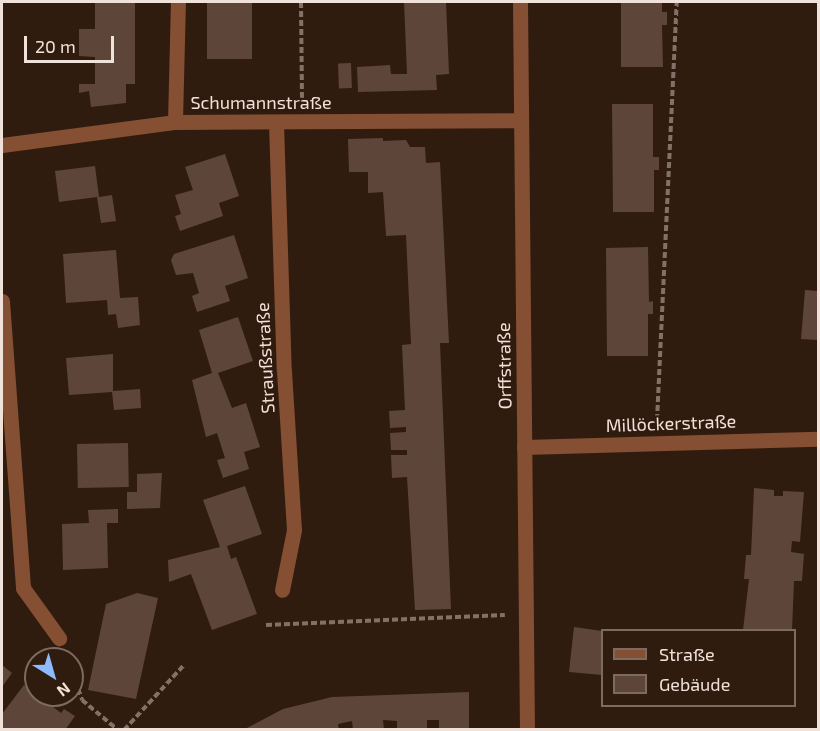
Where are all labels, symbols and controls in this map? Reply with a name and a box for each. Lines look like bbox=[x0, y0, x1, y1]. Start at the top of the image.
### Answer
scale bar bbox=[27, 24, 117, 62]
text: 20 m bbox=[35, 35, 76, 57]
street label: Schumannstraße bbox=[190, 91, 332, 113]
street label: Straußstraße bbox=[251, 302, 279, 414]
street label: Orffstraße bbox=[492, 322, 516, 410]
street label: Millöckerstraße bbox=[605, 410, 737, 436]
legend bbox=[601, 629, 796, 707]
text: Straße bbox=[659, 643, 715, 665]
north arrow bbox=[24, 647, 84, 707]
text: Gebäude bbox=[659, 673, 730, 695]
text: N bbox=[54, 679, 74, 701]

